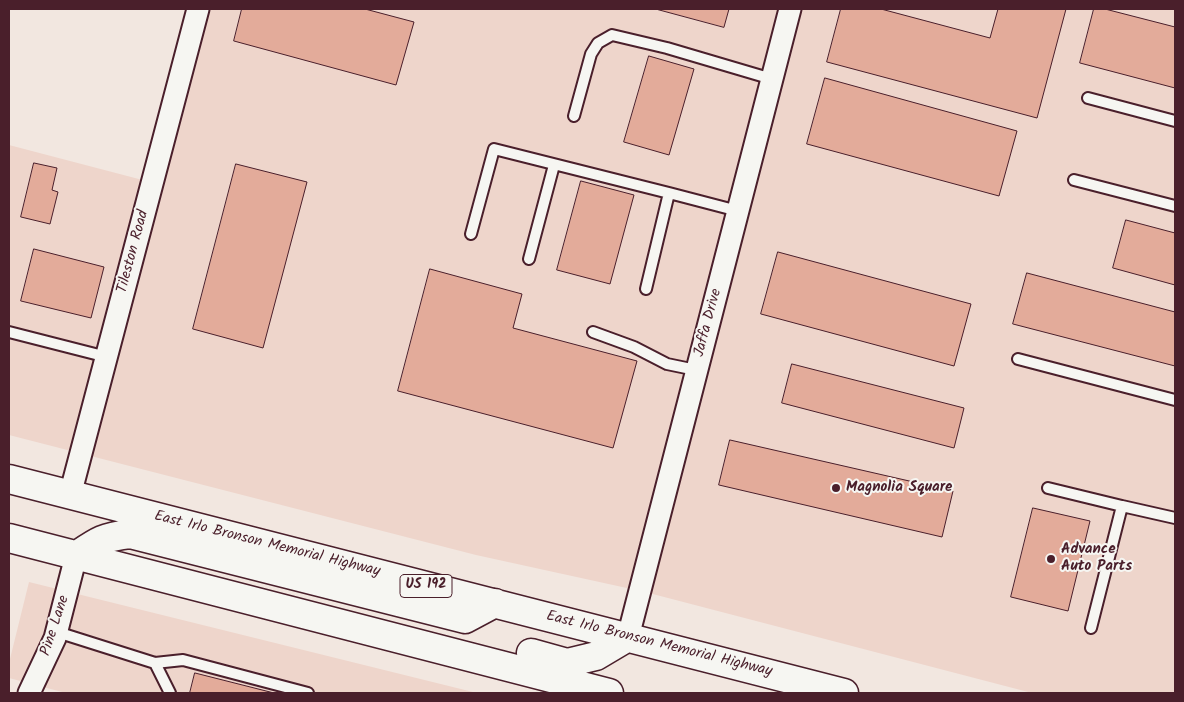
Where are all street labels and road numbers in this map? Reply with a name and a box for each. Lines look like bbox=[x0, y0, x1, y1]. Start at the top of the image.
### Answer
street label: Tileston Road bbox=[114, 209, 154, 295]
street label: Jaffa Drive bbox=[691, 287, 727, 359]
street label: East Irlo Bronson Memorial Highway bbox=[152, 508, 382, 582]
road number: US 192 bbox=[400, 574, 452, 598]
street label: Pine Lane bbox=[38, 594, 74, 658]
street label: East Irlo Bronson Memorial Highway bbox=[544, 608, 774, 682]

